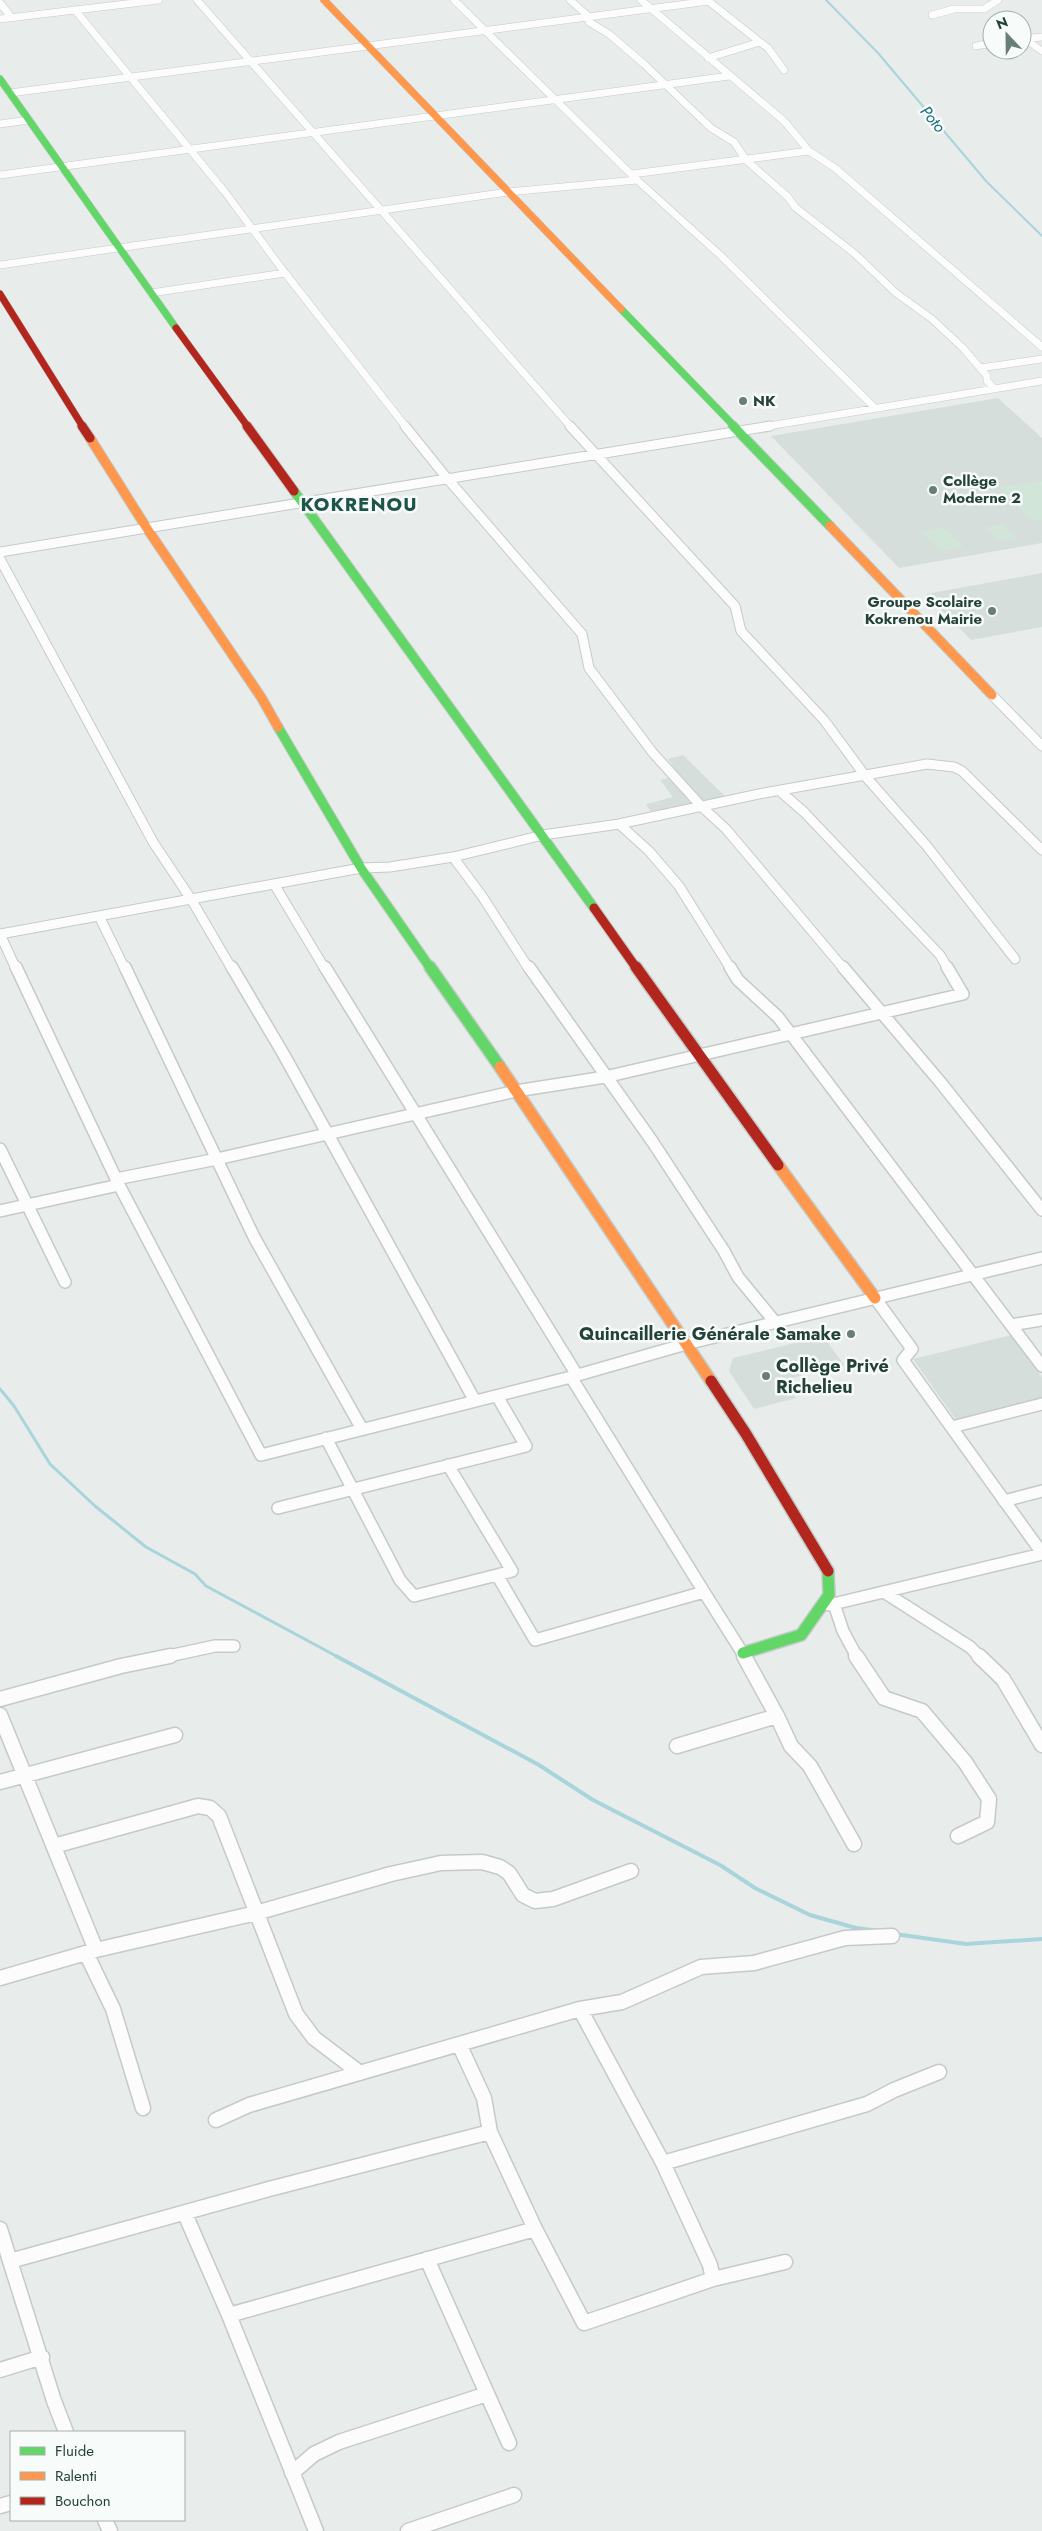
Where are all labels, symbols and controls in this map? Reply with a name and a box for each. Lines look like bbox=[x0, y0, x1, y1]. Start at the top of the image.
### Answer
north arrow bbox=[982, 10, 1032, 60]
text: N bbox=[993, 12, 1011, 34]
water label: Poto bbox=[915, 101, 951, 138]
place label: NK bbox=[753, 390, 776, 412]
marker: NK bbox=[737, 395, 749, 407]
place label: Collège Moderne 2 bbox=[943, 470, 1021, 509]
marker: Collège Moderne 2 bbox=[927, 484, 939, 496]
district label: KOKRENOU bbox=[301, 491, 417, 518]
place label: Groupe Scolaire Kokrenou Mairie bbox=[865, 591, 982, 630]
marker: Groupe Scolaire Kokrenou Mairie bbox=[986, 605, 998, 617]
place label: Quincaillerie Générale Samake bbox=[579, 1321, 841, 1347]
marker: Quincaillerie Générale Samake bbox=[845, 1328, 857, 1340]
place label: Collège Privé Richelieu bbox=[776, 1353, 889, 1400]
marker: Collège Privé Richelieu bbox=[760, 1370, 772, 1382]
legend bbox=[10, 2431, 185, 2521]
text: Fluide bbox=[55, 2440, 94, 2462]
text: Ralenti bbox=[55, 2465, 97, 2487]
text: Bouchon bbox=[55, 2490, 111, 2512]

